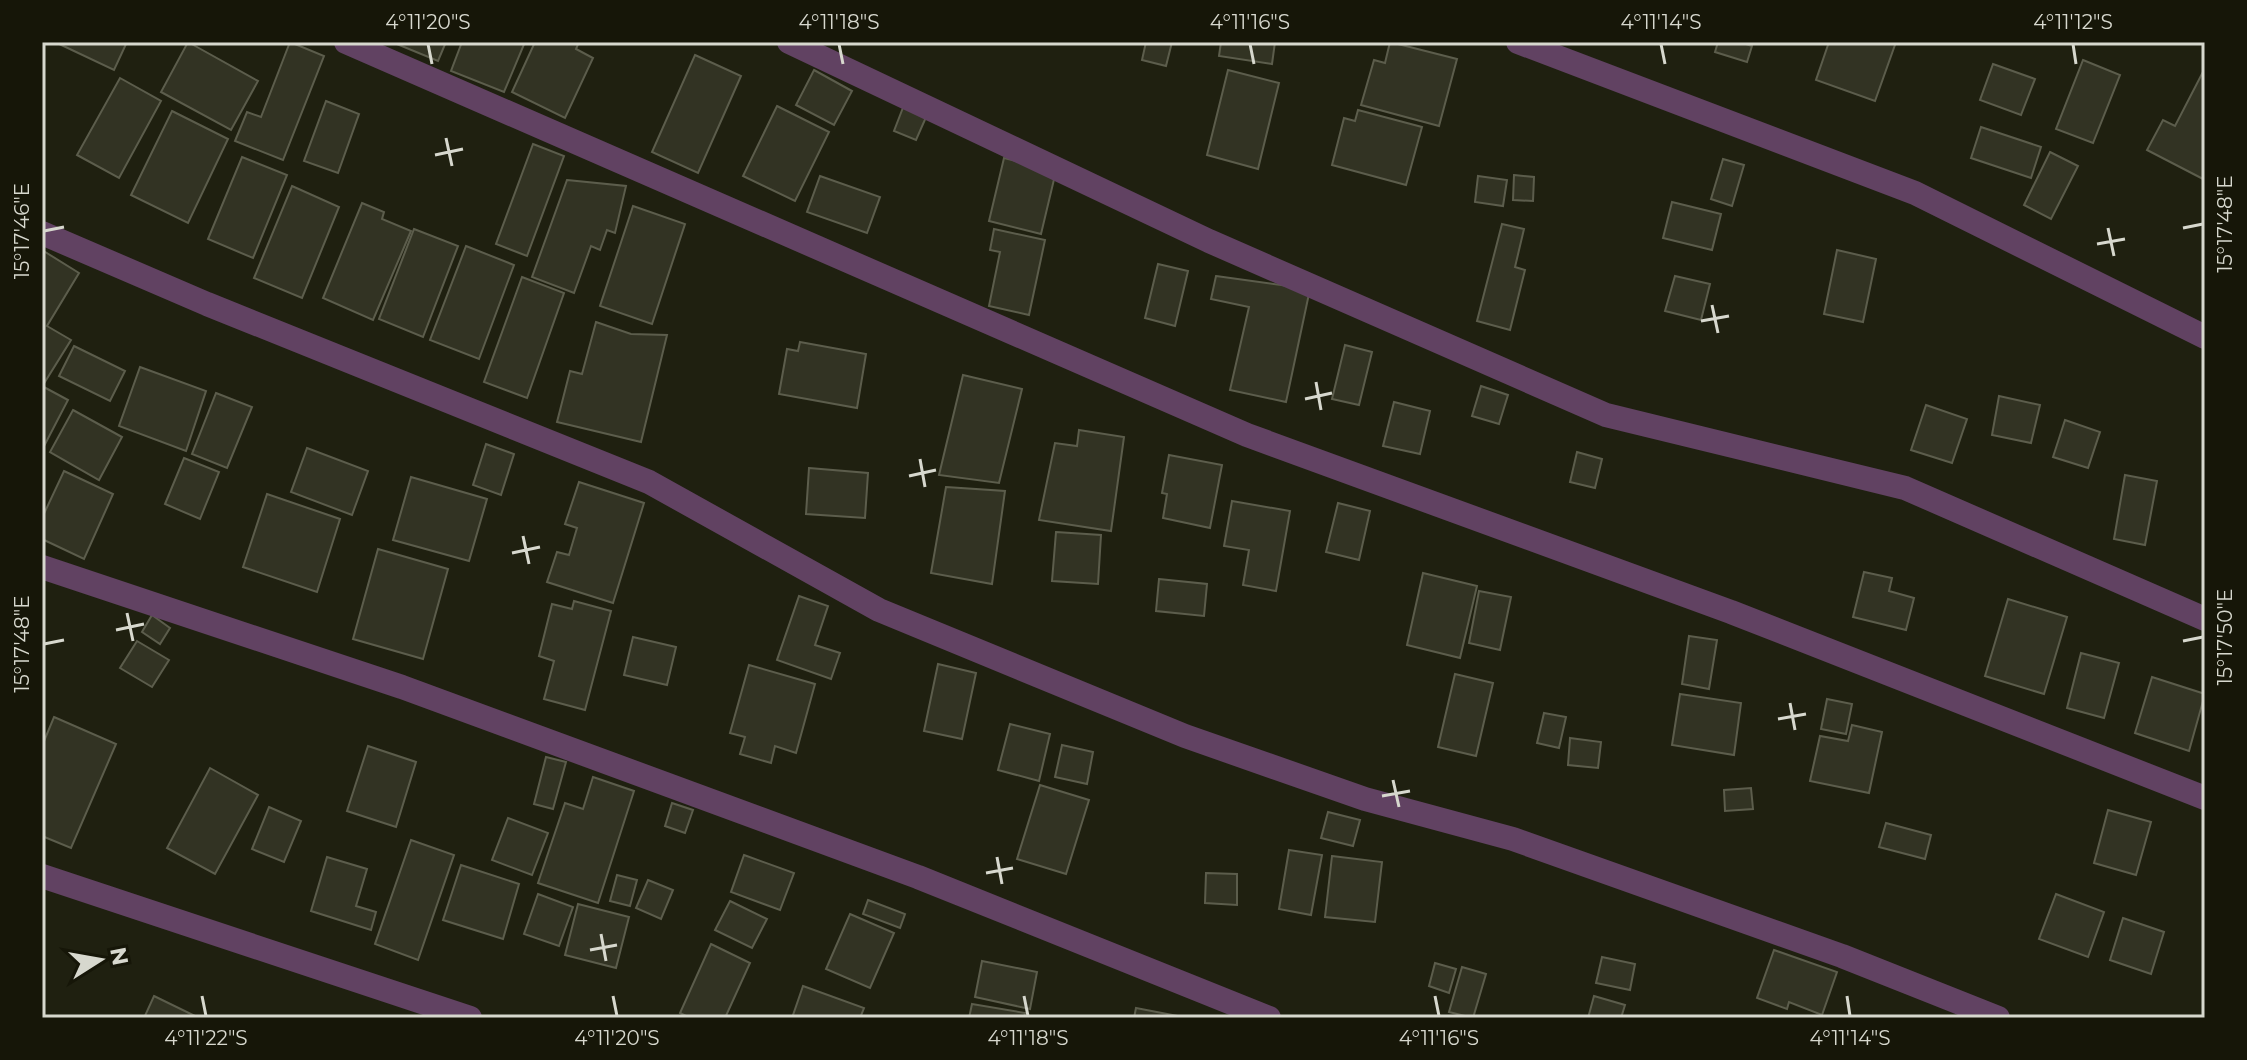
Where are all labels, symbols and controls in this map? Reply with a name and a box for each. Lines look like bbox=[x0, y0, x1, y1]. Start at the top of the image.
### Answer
text: 4°11'20"S bbox=[385, 10, 471, 34]
text: 4°11'18"S bbox=[798, 10, 880, 34]
text: 4°11'16"S bbox=[1210, 10, 1290, 34]
text: 4°11'14"S bbox=[1621, 10, 1701, 34]
text: 4°11'12"S bbox=[2033, 10, 2113, 34]
text: 15°17'48"E bbox=[2213, 175, 2237, 273]
text: 15°17'46"E bbox=[10, 183, 34, 279]
text: 15°17'50"E bbox=[2213, 589, 2237, 685]
text: 15°17'48"E bbox=[10, 595, 34, 693]
north arrow bbox=[60, 920, 140, 1000]
text: N bbox=[104, 945, 134, 968]
text: 4°11'22"S bbox=[164, 1026, 248, 1050]
text: 4°11'20"S bbox=[574, 1026, 660, 1050]
text: 4°11'18"S bbox=[987, 1026, 1069, 1050]
text: 4°11'16"S bbox=[1399, 1026, 1479, 1050]
text: 4°11'14"S bbox=[1810, 1026, 1890, 1050]

